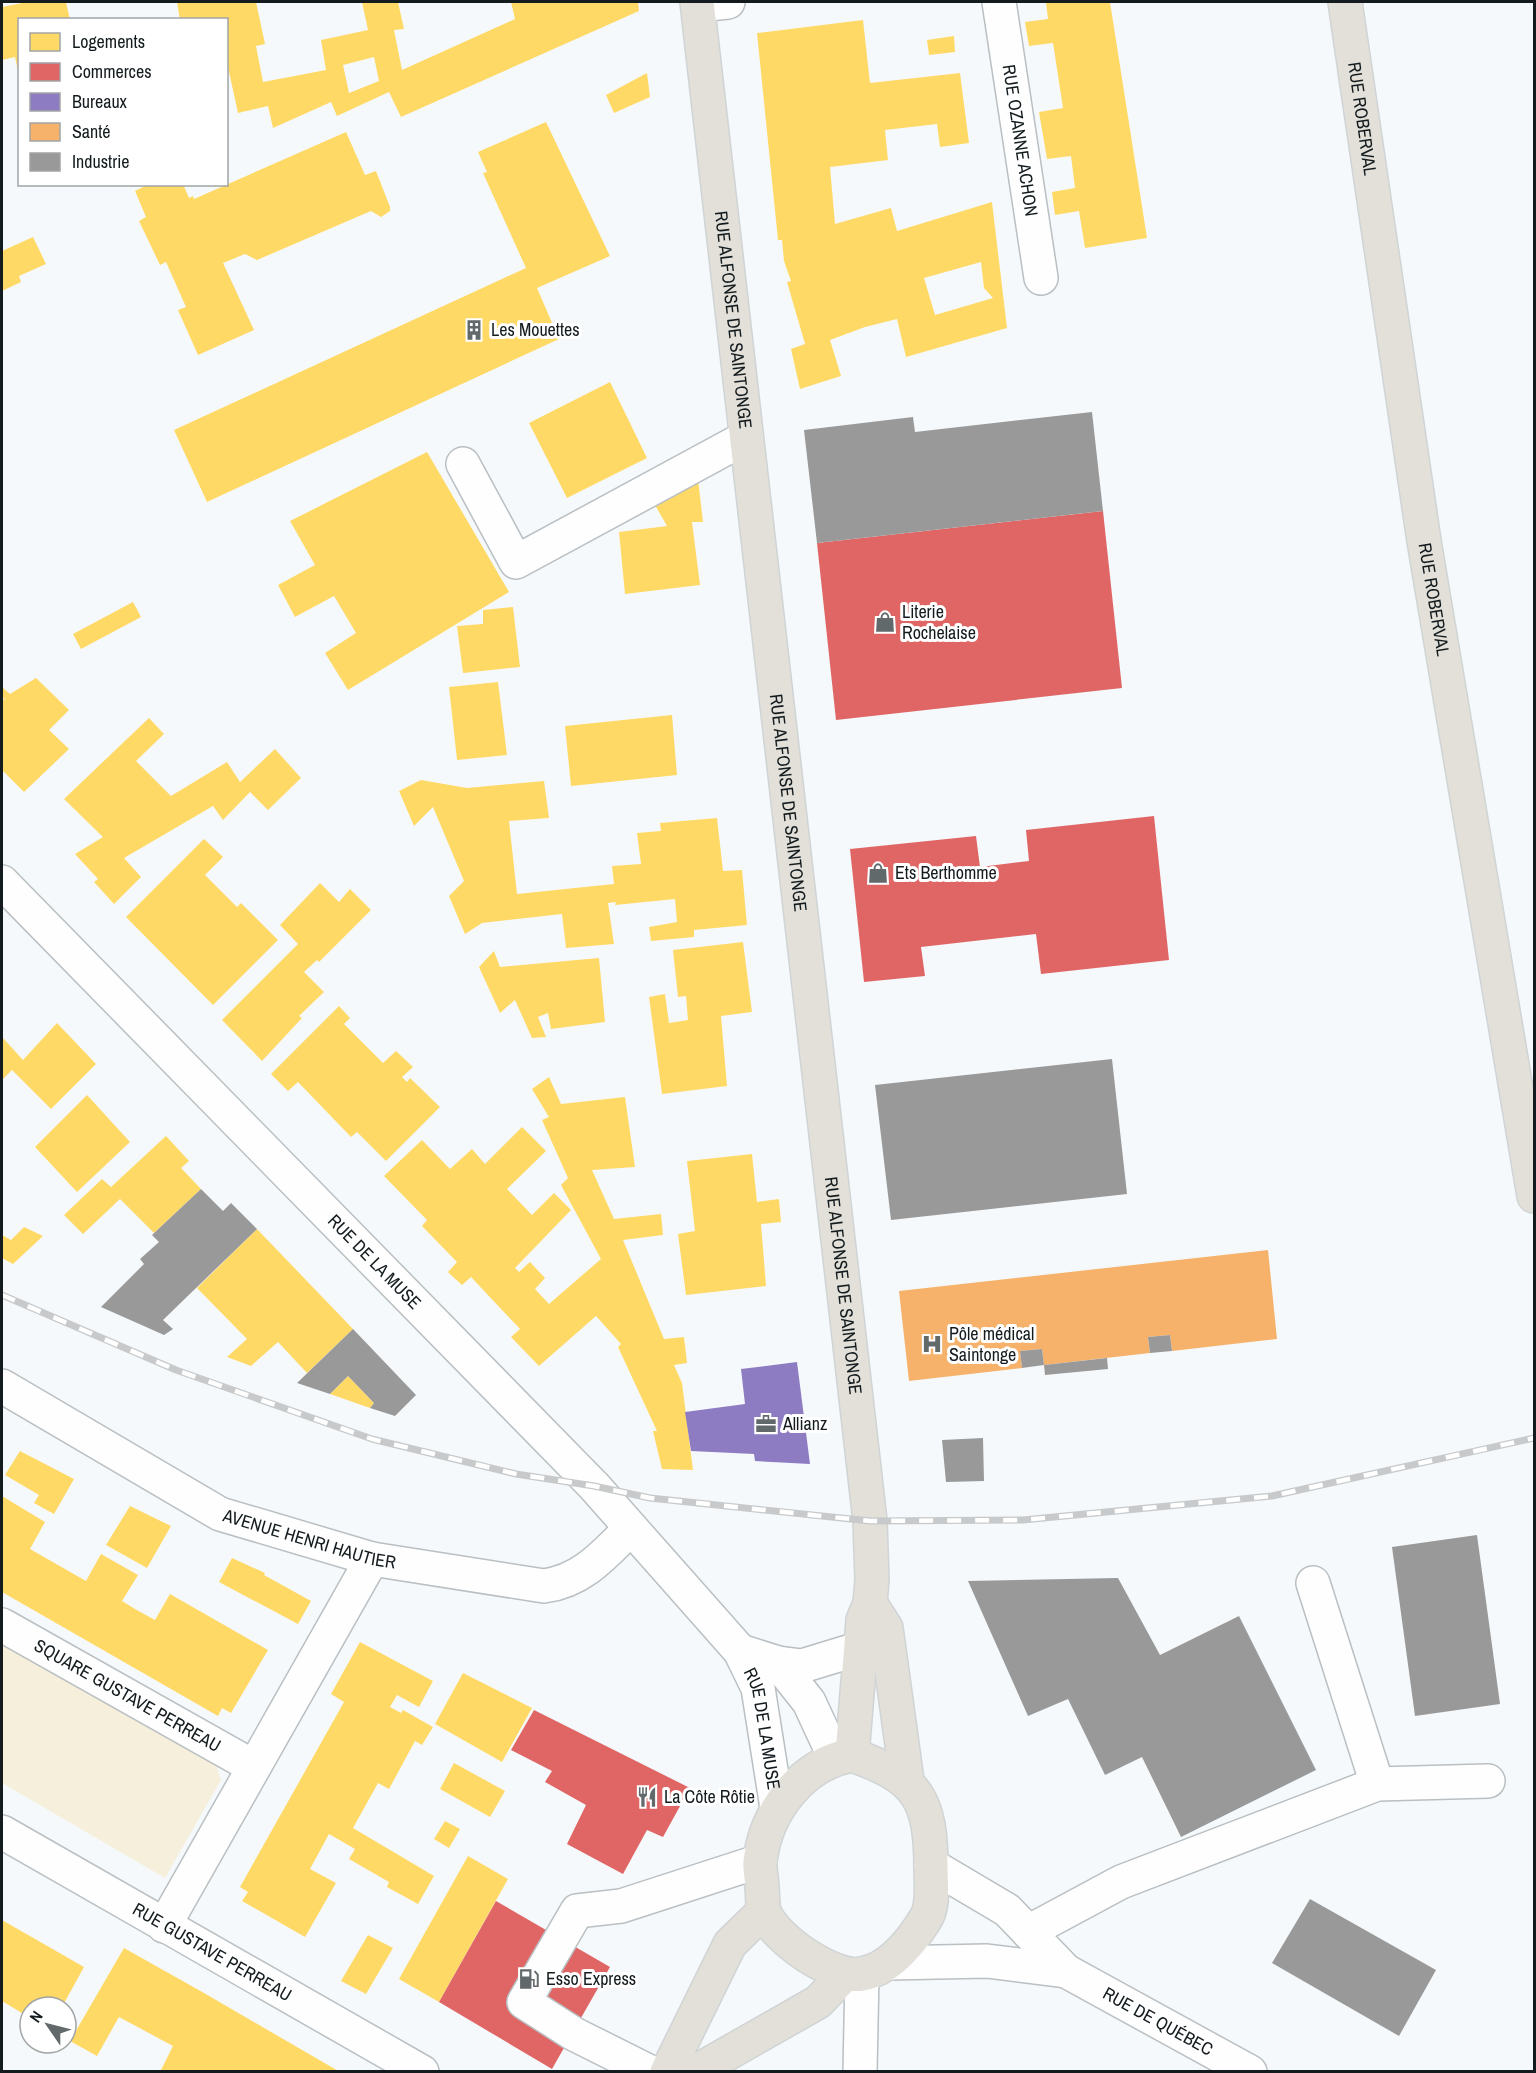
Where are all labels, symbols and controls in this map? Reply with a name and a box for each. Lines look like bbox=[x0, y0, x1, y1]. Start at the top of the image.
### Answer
legend bbox=[18, 18, 228, 186]
text: Logements bbox=[72, 29, 145, 54]
text: Commerces bbox=[72, 59, 152, 84]
street label: RUE ROBERVAL bbox=[1342, 60, 1383, 177]
street label: RUE OZANNE ACHON bbox=[997, 63, 1044, 218]
text: Bureaux bbox=[72, 89, 128, 114]
text: Santé bbox=[72, 119, 111, 144]
text: Industrie bbox=[72, 149, 129, 174]
street label: RUE ALFONSE DE SAINTONGE bbox=[709, 210, 759, 430]
place label: Les Mouettes bbox=[491, 317, 580, 342]
building icon: Les Mouettes bbox=[462, 318, 486, 342]
street label: RUE ROBERVAL bbox=[1413, 541, 1456, 658]
place label: Literie Rochelaise bbox=[902, 599, 976, 645]
shop icon: Literie Rochelaise bbox=[873, 610, 897, 634]
street label: RUE ALFONSE DE SAINTONGE bbox=[764, 693, 814, 913]
place label: Ets Berthomme bbox=[895, 860, 997, 885]
shop icon: Ets Berthomme bbox=[866, 861, 890, 885]
street label: RUE ALFONSE DE SAINTONGE bbox=[819, 1175, 869, 1396]
street label: RUE DE LA MUSE bbox=[322, 1209, 427, 1315]
place label: Pôle médical Saintonge bbox=[949, 1321, 1034, 1367]
hospital icon: Pôle médical Saintonge bbox=[920, 1332, 944, 1356]
place label: Allianz bbox=[782, 1411, 827, 1436]
office icon: Allianz bbox=[754, 1412, 778, 1436]
street label: AVENUE HENRI HAUTIER bbox=[219, 1502, 398, 1575]
street label: SQUARE GUSTAVE PERREAU bbox=[30, 1633, 226, 1758]
street label: RUE DE LA MUSE bbox=[738, 1663, 787, 1791]
place label: La Côte Rôtie bbox=[664, 1784, 755, 1809]
restaurant icon: La Côte Rôtie bbox=[635, 1785, 659, 1809]
street label: RUE GUSTAVE PERREAU bbox=[128, 1896, 296, 2007]
place label: Esso Express bbox=[546, 1966, 636, 1991]
fuel station icon: Esso Express bbox=[517, 1967, 541, 1991]
street label: RUE DE QUÉBEC bbox=[1099, 1981, 1218, 2061]
north arrow bbox=[18, 1995, 78, 2055]
text: N bbox=[24, 2006, 47, 2027]

